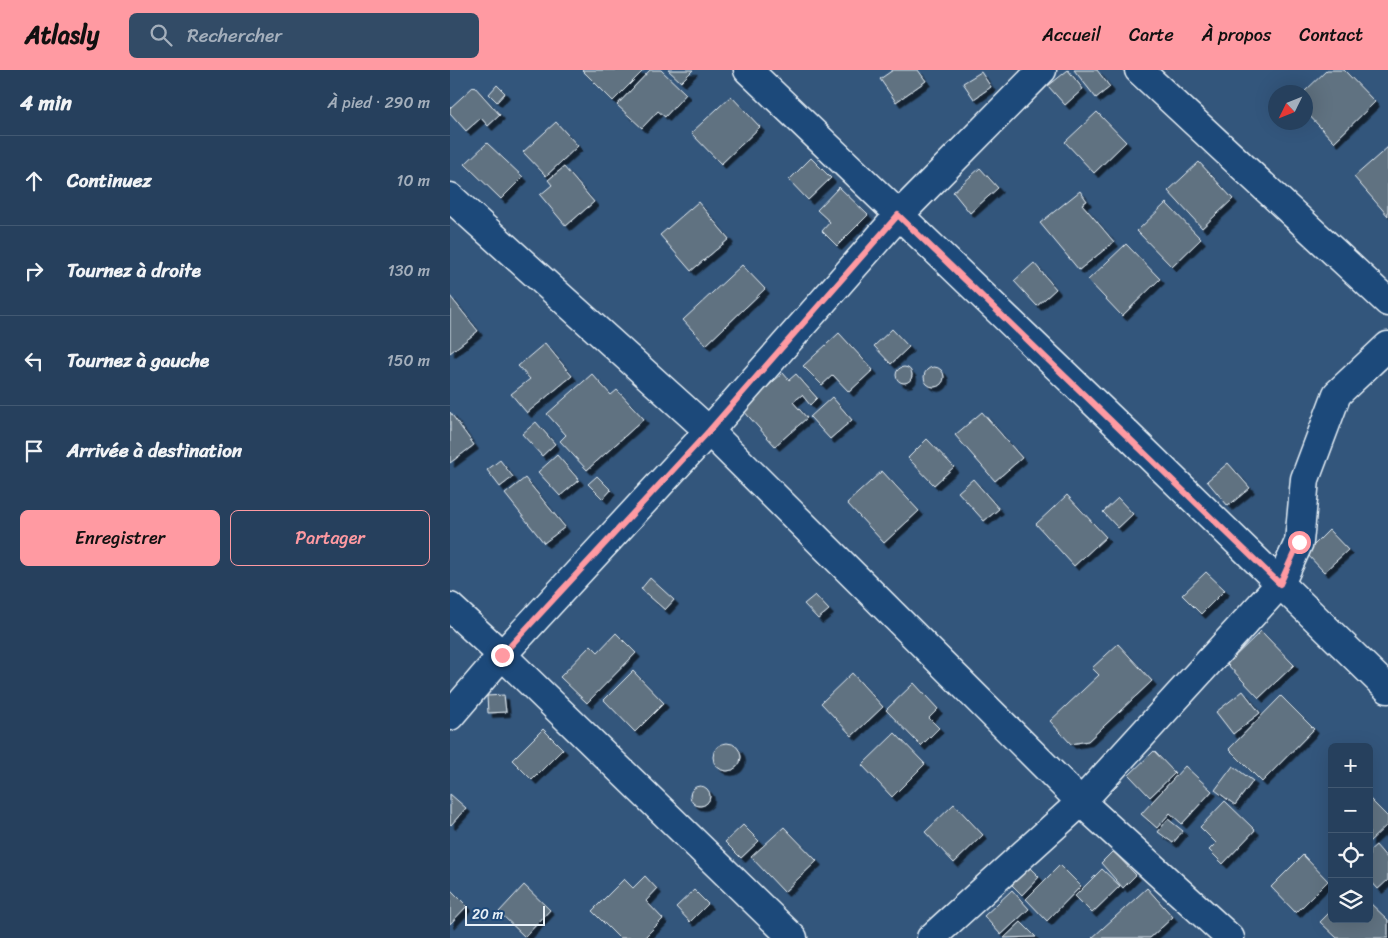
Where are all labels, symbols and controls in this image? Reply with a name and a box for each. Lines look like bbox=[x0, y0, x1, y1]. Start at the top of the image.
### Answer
search box bbox=[129, 13, 479, 58]
text: Atlasly bbox=[25, 14, 99, 56]
text: Rechercher bbox=[187, 19, 282, 52]
text: Accueil bbox=[1042, 19, 1101, 51]
text: Carte bbox=[1129, 19, 1174, 51]
text: À propos bbox=[1202, 19, 1271, 51]
text: Contact bbox=[1299, 19, 1363, 51]
icon: search bbox=[147, 21, 175, 49]
text: 4 min bbox=[20, 84, 72, 122]
north arrow bbox=[1268, 85, 1313, 130]
text: À pied · 290 m bbox=[328, 88, 430, 117]
text: Continuez bbox=[67, 164, 152, 197]
text: 10 m bbox=[397, 166, 430, 195]
icon: ahead bbox=[20, 167, 48, 195]
text: Tournez à droite bbox=[67, 254, 201, 287]
text: 130 m bbox=[388, 256, 430, 285]
icon: right bbox=[20, 257, 48, 285]
text: Tournez à gauche bbox=[67, 344, 209, 377]
text: 150 m bbox=[387, 346, 430, 375]
icon: left bbox=[20, 347, 48, 375]
text: Arrivée à destination bbox=[67, 434, 242, 467]
icon: arrive bbox=[20, 437, 48, 465]
button: Enregistrer bbox=[20, 510, 220, 566]
button: Partager bbox=[230, 510, 430, 566]
route start bbox=[1288, 531, 1311, 554]
route end bbox=[491, 644, 514, 667]
map controls bbox=[1328, 743, 1373, 923]
button: + bbox=[1328, 743, 1373, 788]
button: − bbox=[1328, 788, 1373, 833]
button: locate bbox=[1328, 833, 1373, 878]
button: layers bbox=[1328, 878, 1373, 923]
text: 20 m bbox=[472, 902, 503, 927]
scale bar bbox=[465, 903, 545, 926]

